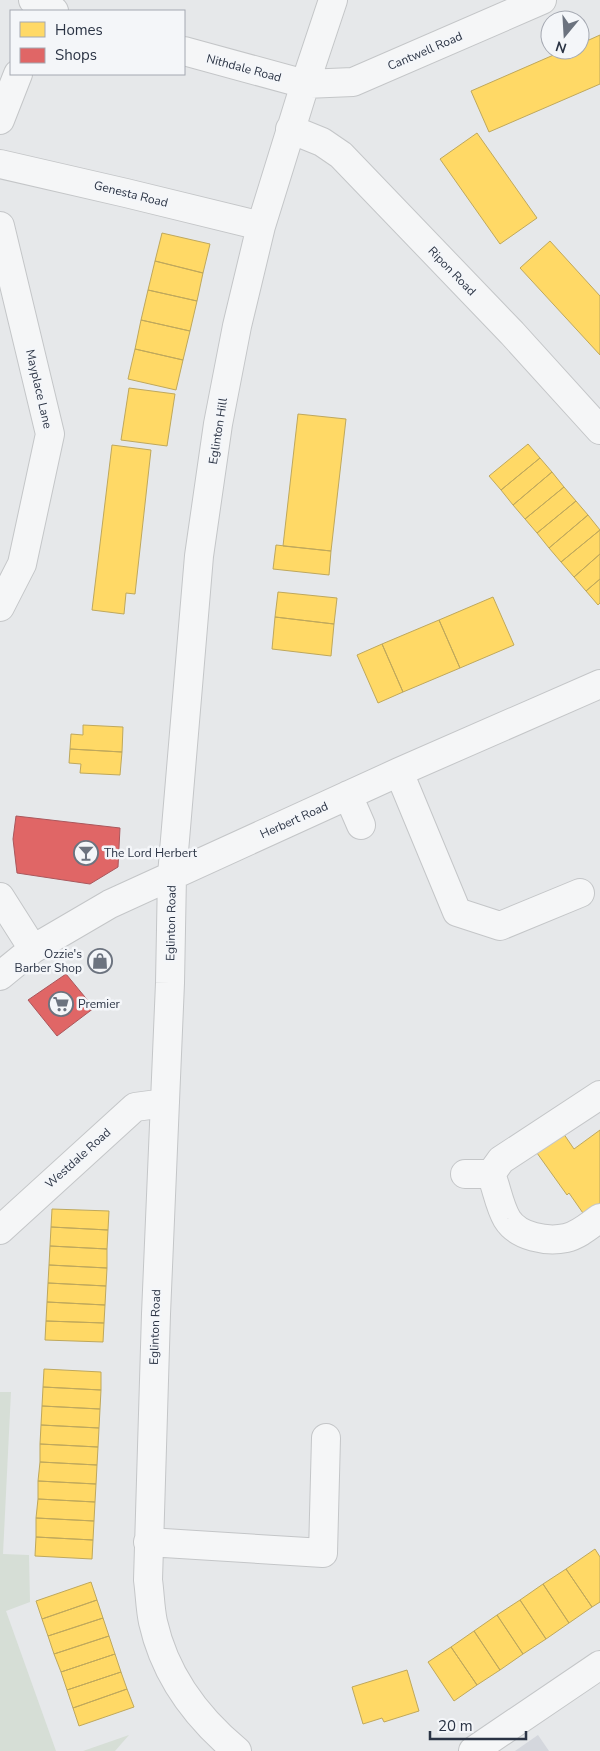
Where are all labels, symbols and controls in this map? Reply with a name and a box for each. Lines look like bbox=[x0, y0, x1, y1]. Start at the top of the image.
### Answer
legend bbox=[10, 10, 185, 75]
north arrow bbox=[540, 10, 590, 60]
text: Homes bbox=[55, 20, 103, 40]
street label: Cantwell Road bbox=[385, 28, 465, 74]
text: N bbox=[553, 36, 569, 58]
text: Shops bbox=[55, 45, 97, 65]
street label: Nithdale Road bbox=[205, 50, 283, 86]
street label: Genesta Road bbox=[92, 177, 170, 211]
street label: Ripon Road bbox=[425, 243, 479, 299]
street label: Mayplace Lane bbox=[22, 348, 56, 430]
street label: Eglinton Hill bbox=[205, 396, 231, 465]
street label: Herbert Road bbox=[257, 798, 331, 842]
bar icon: The Lord Herbert bbox=[73, 840, 99, 866]
place label: The Lord Herbert bbox=[104, 845, 198, 861]
street label: Eglinton Road bbox=[162, 885, 180, 961]
place label: Ozzie's Barber Shop bbox=[15, 946, 82, 976]
shop icon: Ozzie's Barber Shop bbox=[87, 948, 113, 974]
supermarket icon: Premier bbox=[48, 991, 74, 1017]
place label: Premier bbox=[78, 996, 121, 1012]
street label: Westdale Road bbox=[42, 1124, 114, 1192]
street label: Eglinton Road bbox=[146, 1289, 164, 1365]
scale bar bbox=[430, 1708, 526, 1740]
text: 20 m bbox=[438, 1716, 473, 1736]

